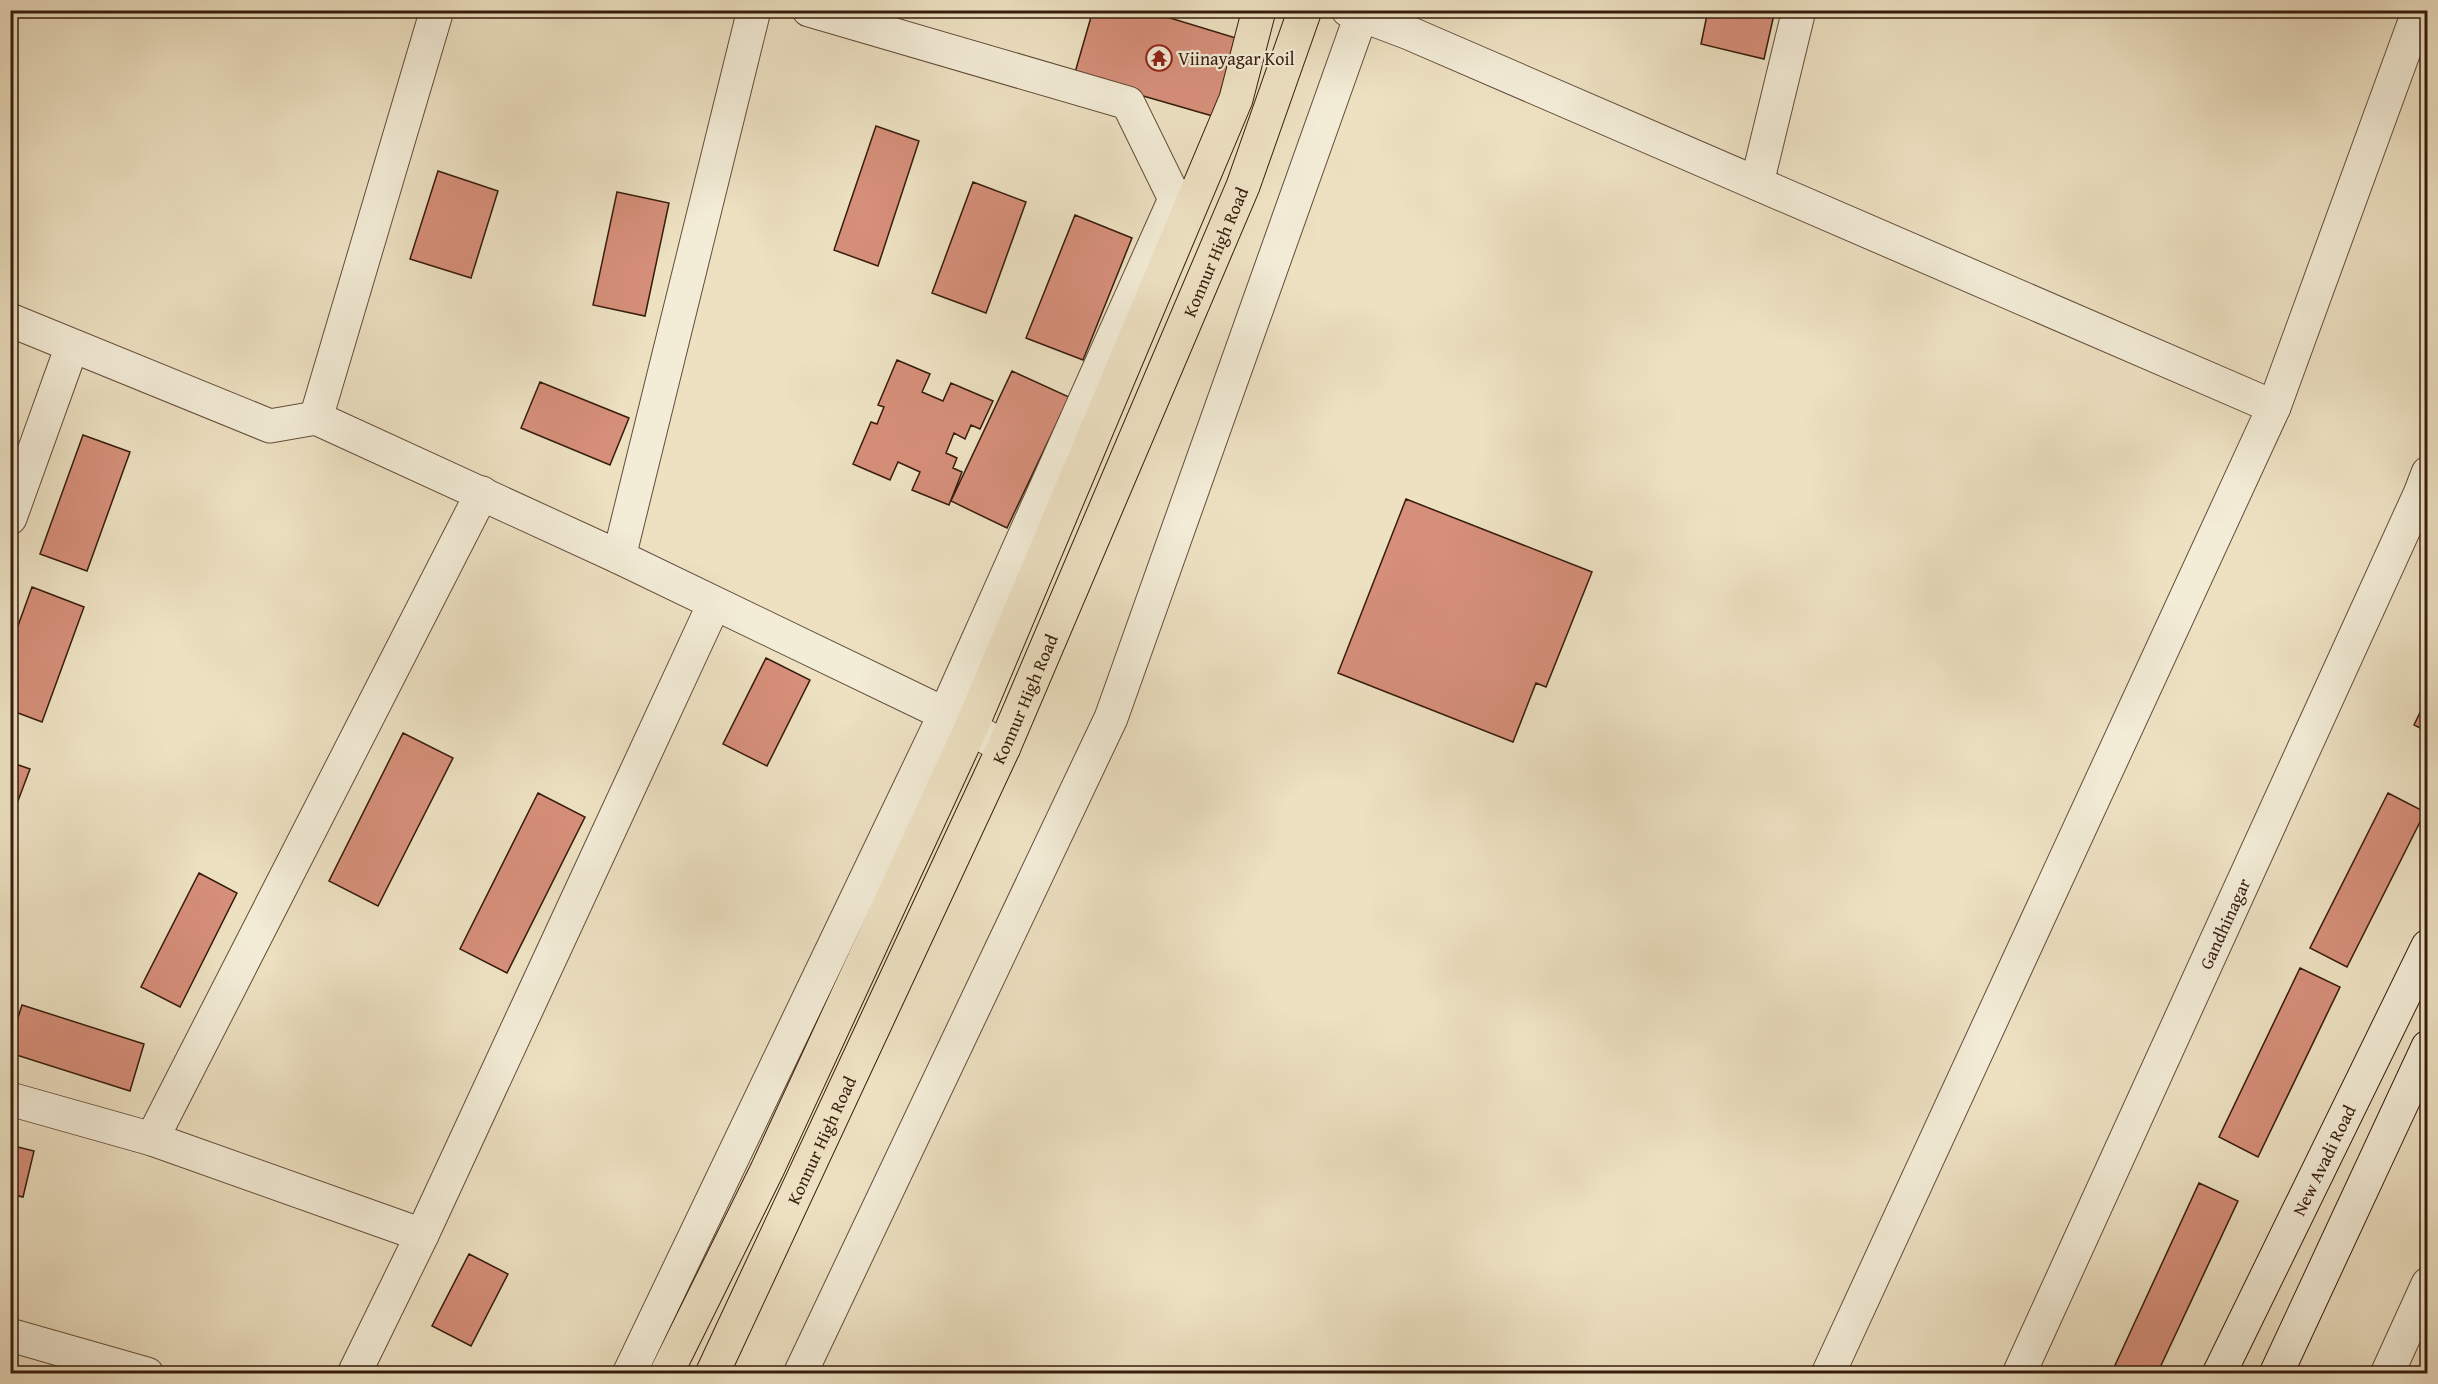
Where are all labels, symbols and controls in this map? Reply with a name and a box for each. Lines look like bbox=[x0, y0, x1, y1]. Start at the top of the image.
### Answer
temple icon: Viinayagar Koil bbox=[1144, 43, 1174, 73]
place label: Viinayagar Koil bbox=[1178, 45, 1295, 72]
street label: Konnur High Road bbox=[1175, 182, 1255, 321]
street label: Konnur High Road bbox=[985, 629, 1064, 768]
street label: Gandhinagar bbox=[2192, 873, 2257, 974]
street label: Konnur High Road bbox=[779, 1071, 863, 1209]
street label: New Avadi Road bbox=[2285, 1100, 2362, 1220]

